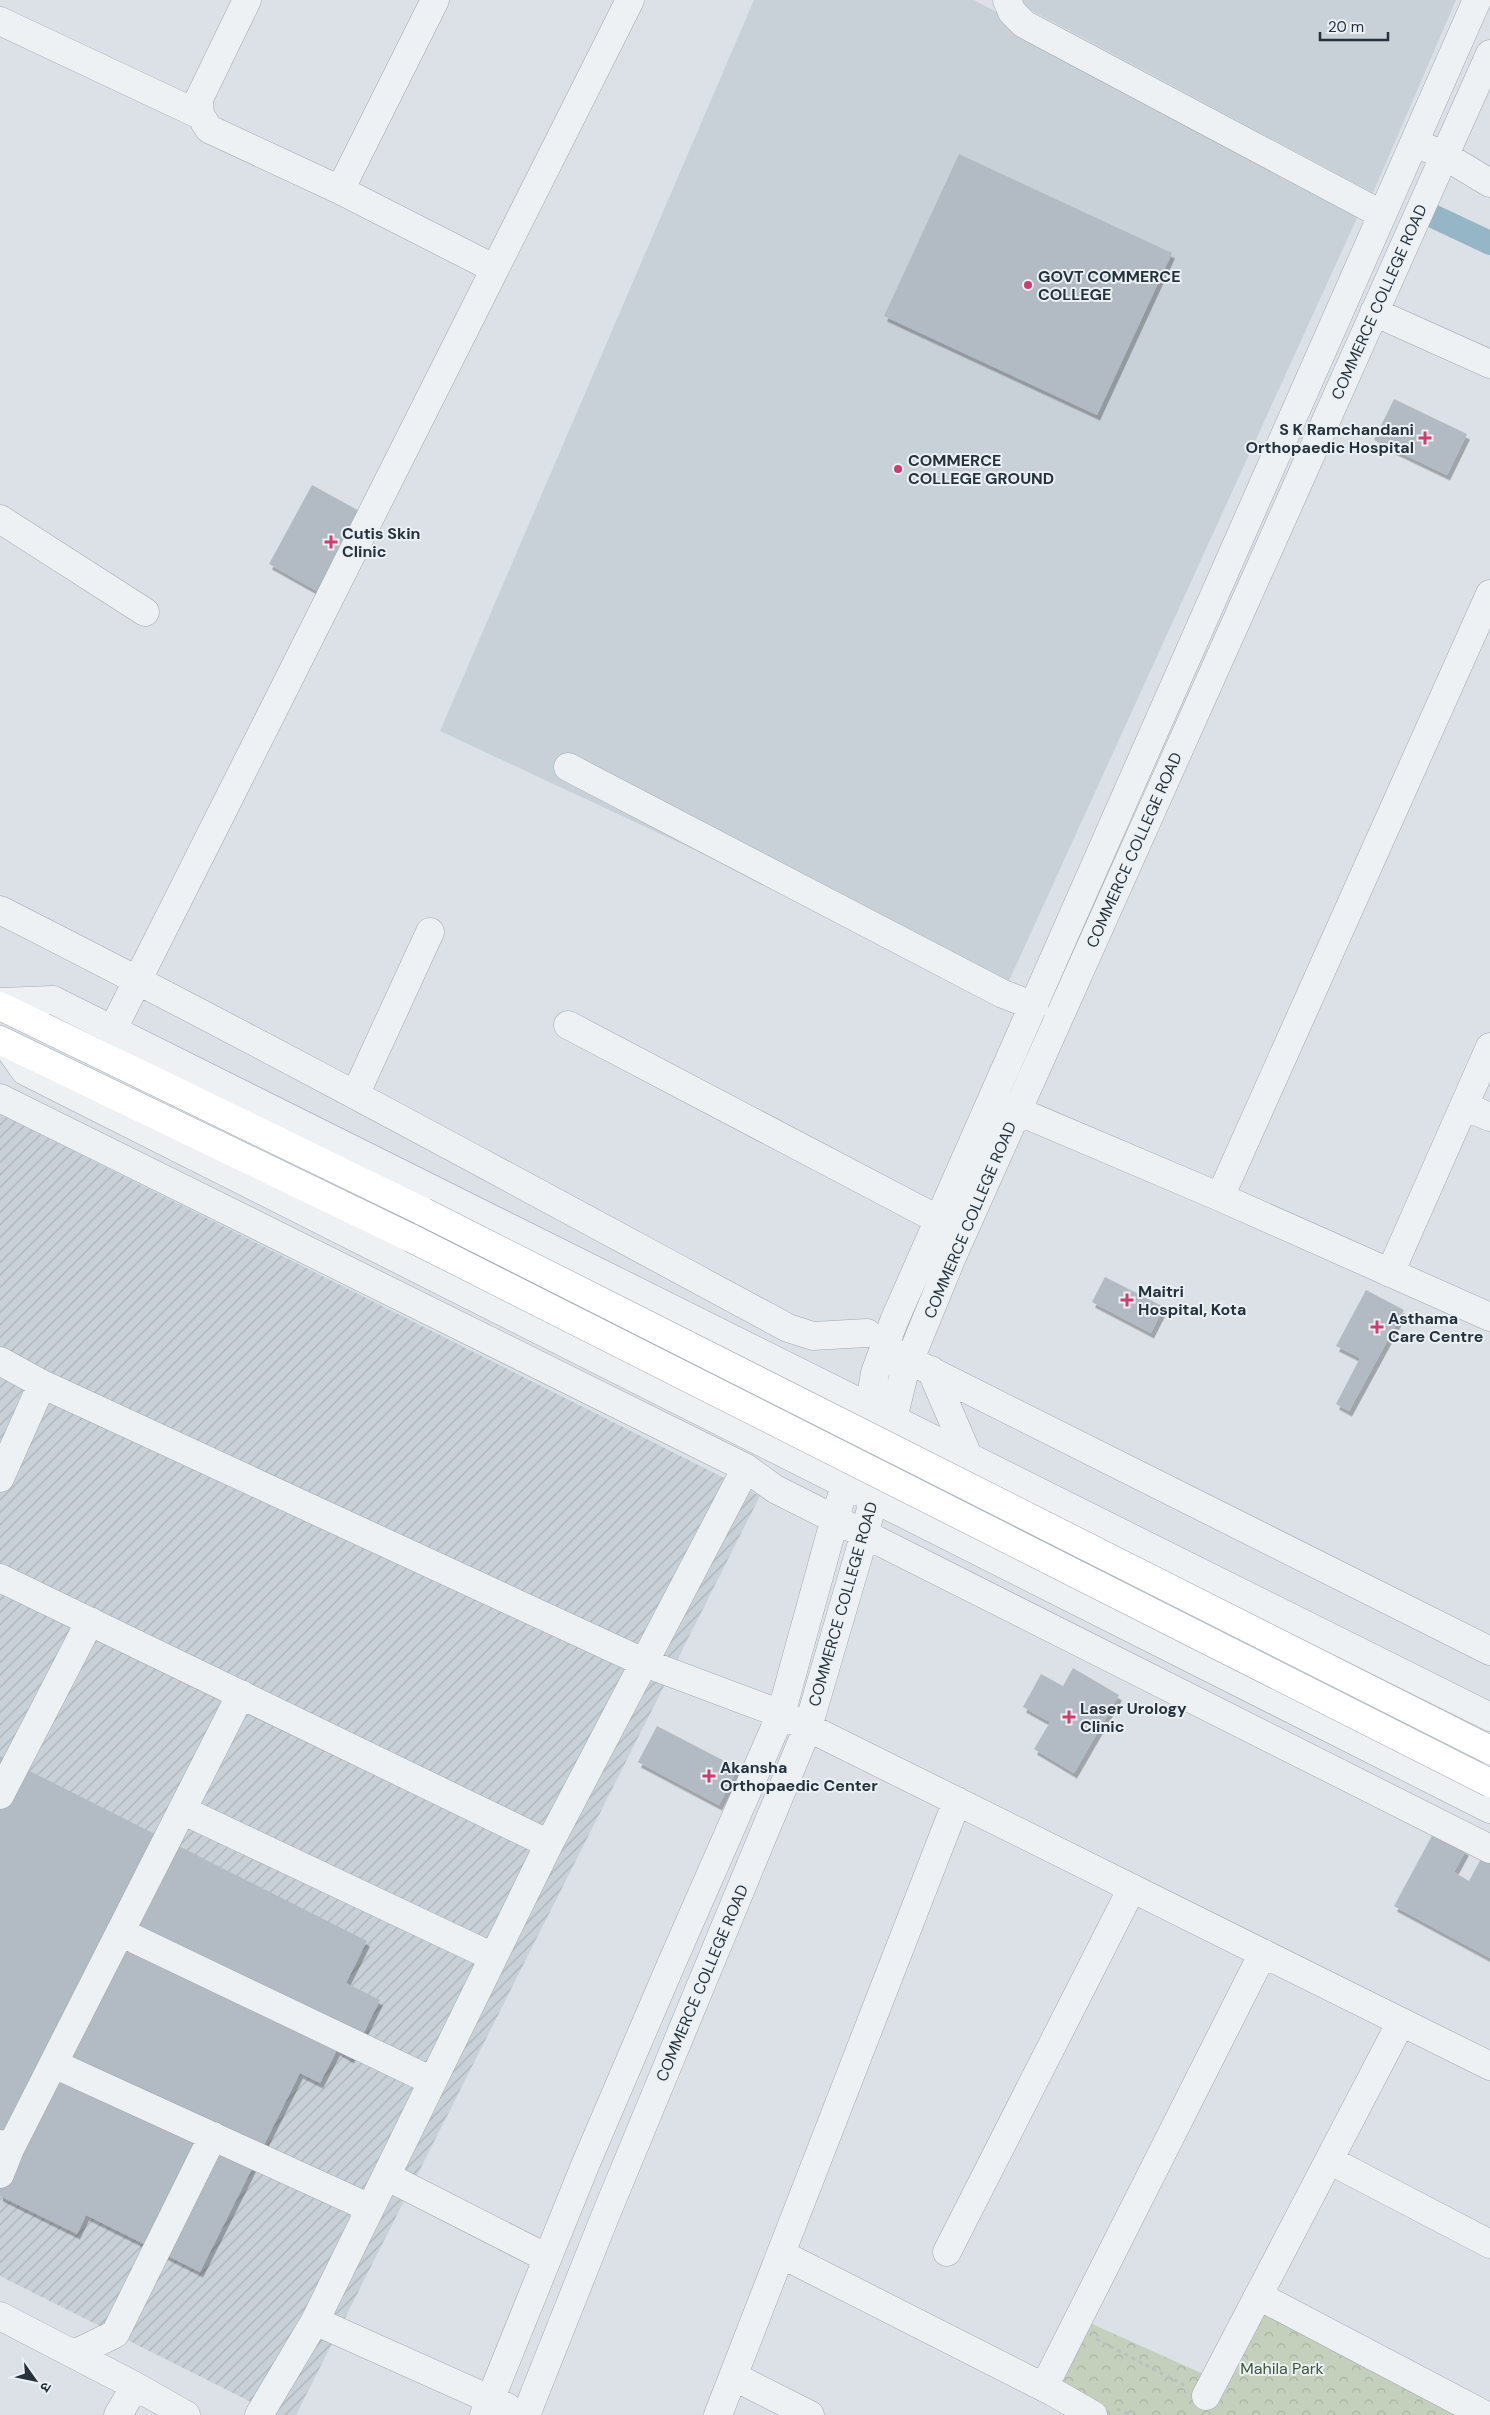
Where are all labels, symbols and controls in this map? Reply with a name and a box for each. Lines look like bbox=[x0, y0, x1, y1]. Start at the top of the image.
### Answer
scale bar bbox=[1320, 10, 1388, 42]
text: 20 m bbox=[1328, 17, 1364, 37]
street label: COMMERCE COLLEGE ROAD bbox=[1326, 201, 1432, 403]
place label: GOVT COMMERCE COLLEGE bbox=[1038, 266, 1181, 305]
marker: GOVT COMMERCE COLLEGE bbox=[1022, 279, 1034, 291]
place label: S K Ramchandani Orthopaedic Hospital bbox=[1245, 419, 1414, 458]
marker: S K Ramchandani Orthopaedic Hospital bbox=[1418, 431, 1432, 445]
place label: COMMERCE COLLEGE GROUND bbox=[908, 450, 1054, 489]
marker: COMMERCE COLLEGE GROUND bbox=[892, 463, 904, 475]
place label: Cutis Skin Clinic bbox=[342, 523, 420, 562]
marker: Cutis Skin Clinic bbox=[324, 535, 338, 549]
street label: COMMERCE COLLEGE ROAD bbox=[1081, 749, 1187, 951]
street label: COMMERCE COLLEGE ROAD bbox=[919, 1118, 1021, 1322]
place label: Maitri Hospital, Kota bbox=[1138, 1281, 1246, 1320]
marker: Maitri Hospital, Kota bbox=[1120, 1293, 1134, 1307]
place label: Asthama Care Centre bbox=[1388, 1308, 1483, 1347]
marker: Asthama Care Centre bbox=[1370, 1320, 1384, 1334]
street label: COMMERCE COLLEGE ROAD bbox=[804, 1499, 882, 1709]
place label: Laser Urology Clinic bbox=[1080, 1698, 1187, 1737]
marker: Laser Urology Clinic bbox=[1062, 1710, 1076, 1724]
place label: Akansha Orthopaedic Center bbox=[720, 1757, 878, 1796]
marker: Akansha Orthopaedic Center bbox=[702, 1769, 716, 1783]
street label: COMMERCE COLLEGE ROAD bbox=[651, 1881, 753, 2085]
north arrow bbox=[10, 2355, 60, 2405]
park label: Mahila Park bbox=[1240, 2358, 1324, 2379]
text: उ bbox=[36, 2379, 56, 2396]

